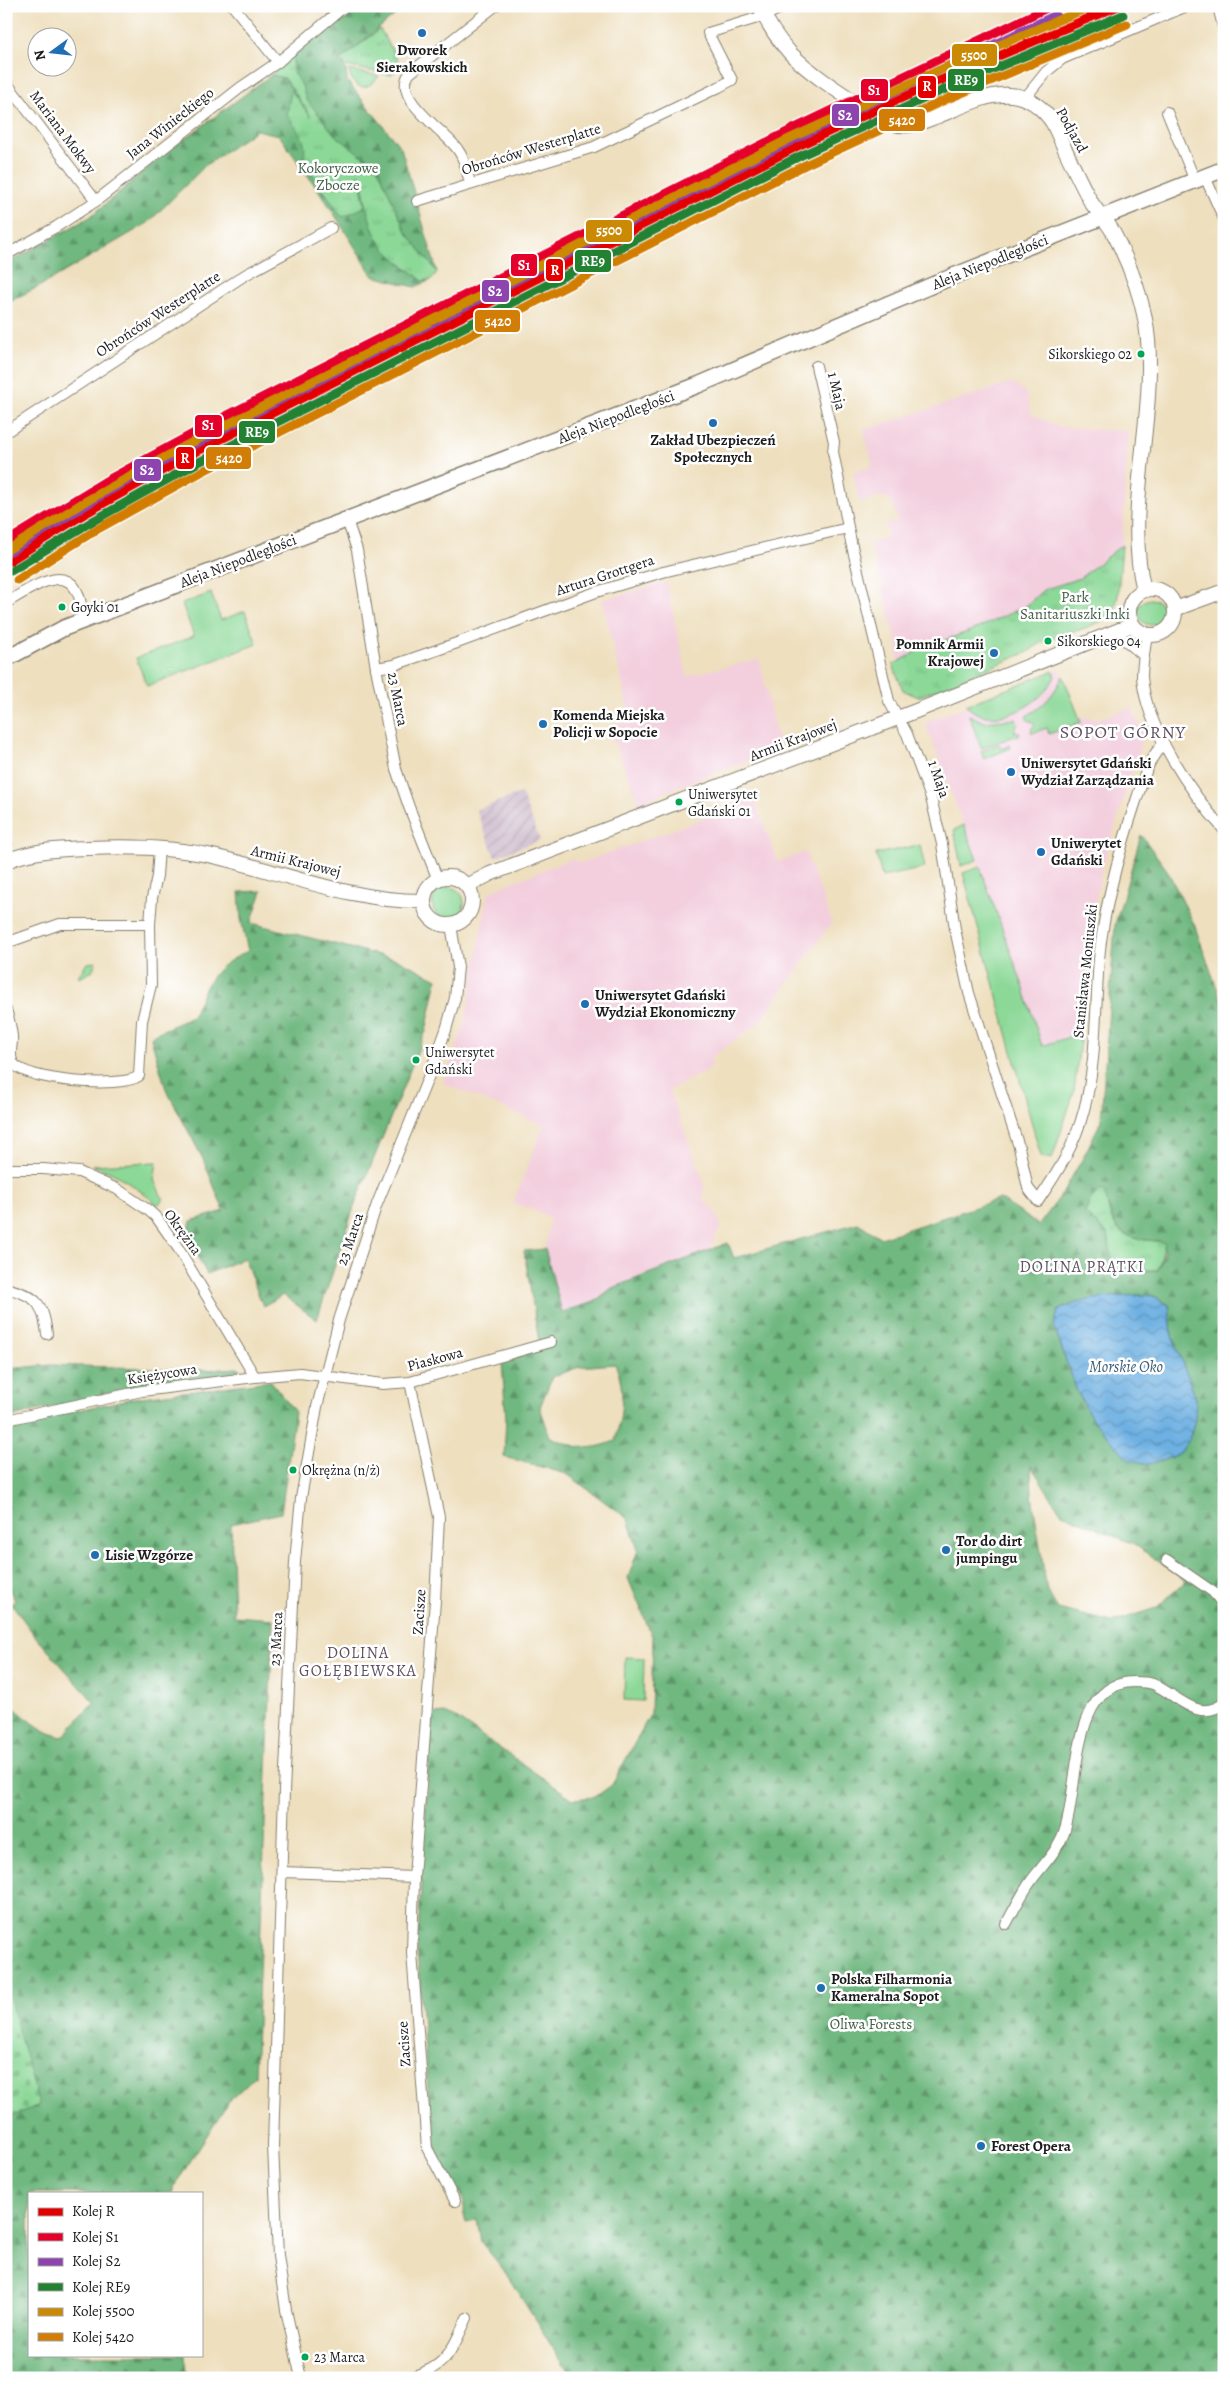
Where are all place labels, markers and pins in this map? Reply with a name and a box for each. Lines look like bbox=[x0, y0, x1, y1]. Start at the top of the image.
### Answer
marker: Dworek Sierakowskich bbox=[416, 27, 428, 39]
place label: Dworek Sierakowskich bbox=[376, 40, 468, 77]
place label: Sikorskiego 02 bbox=[1048, 345, 1132, 364]
marker: Sikorskiego 02 bbox=[1136, 349, 1146, 359]
marker: Zakład Ubezpieczeń Społecznych bbox=[707, 417, 719, 429]
place label: Zakład Ubezpieczeń Społecznych bbox=[650, 430, 776, 467]
place label: Goyki 01 bbox=[71, 598, 119, 617]
marker: Goyki 01 bbox=[57, 602, 67, 612]
place label: Sikorskiego 04 bbox=[1057, 632, 1140, 651]
place label: Pomnik Armii Krajowej bbox=[896, 634, 985, 671]
marker: Sikorskiego 04 bbox=[1043, 636, 1053, 646]
marker: Pomnik Armii Krajowej bbox=[988, 647, 1000, 659]
place label: Komenda Miejska Policji w Sopocie bbox=[553, 705, 665, 742]
marker: Komenda Miejska Policji w Sopocie bbox=[537, 718, 549, 730]
place label: Uniwersytet Gdański Wydział Zarządzania bbox=[1020, 753, 1155, 790]
marker: Uniwersytet Gdański Wydział Zarządzania bbox=[1005, 766, 1017, 778]
place label: Uniwersytet Gdański 01 bbox=[688, 785, 758, 821]
marker: Uniwersytet Gdański 01 bbox=[674, 797, 684, 807]
place label: Uniwerytet Gdański bbox=[1051, 833, 1121, 870]
marker: Uniwerytet Gdański bbox=[1035, 846, 1047, 858]
place label: Uniwersytet Gdański Wydział Ekonomiczny bbox=[594, 985, 736, 1022]
marker: Uniwersytet Gdański Wydział Ekonomiczny bbox=[579, 998, 591, 1010]
place label: Uniwersytet Gdański bbox=[425, 1043, 495, 1079]
marker: Uniwersytet Gdański bbox=[411, 1055, 421, 1065]
place label: Okrężna (n/ż) bbox=[302, 1461, 380, 1480]
marker: Okrężna (n/ż) bbox=[288, 1465, 298, 1475]
place label: Tor do dirt jumpingu bbox=[956, 1531, 1022, 1568]
marker: Tor do dirt jumpingu bbox=[940, 1544, 952, 1556]
place label: Lisie Wzgórze bbox=[105, 1545, 193, 1565]
marker: Lisie Wzgórze bbox=[89, 1549, 101, 1561]
place label: Polska Filharmonia Kameralna Sopot bbox=[831, 1969, 953, 2006]
marker: Polska Filharmonia Kameralna Sopot bbox=[815, 1982, 827, 1994]
place label: Forest Opera bbox=[991, 2136, 1072, 2156]
marker: Forest Opera bbox=[975, 2140, 987, 2152]
place label: 23 Marca bbox=[314, 2348, 366, 2367]
marker: 23 Marca bbox=[300, 2352, 310, 2362]

